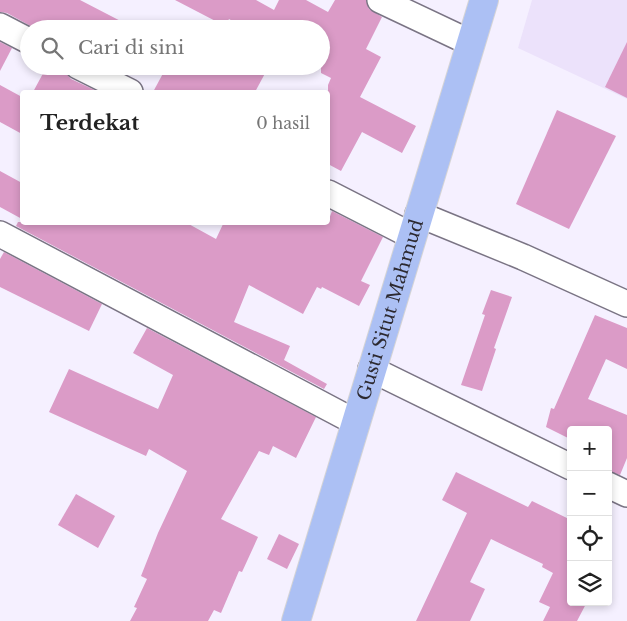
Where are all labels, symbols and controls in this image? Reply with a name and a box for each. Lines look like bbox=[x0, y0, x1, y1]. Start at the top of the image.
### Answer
search box bbox=[20, 20, 330, 75]
icon: search bbox=[38, 34, 66, 62]
text: Cari di sini bbox=[78, 36, 184, 59]
text: Terdekat bbox=[40, 110, 139, 136]
text: 0 hasil bbox=[256, 113, 310, 133]
street label: Gusti Situt Mahmud bbox=[352, 217, 428, 403]
map controls bbox=[567, 426, 612, 606]
button: + bbox=[567, 426, 612, 471]
button: − bbox=[567, 471, 612, 516]
button: locate bbox=[567, 516, 612, 561]
button: layers bbox=[567, 561, 612, 606]

